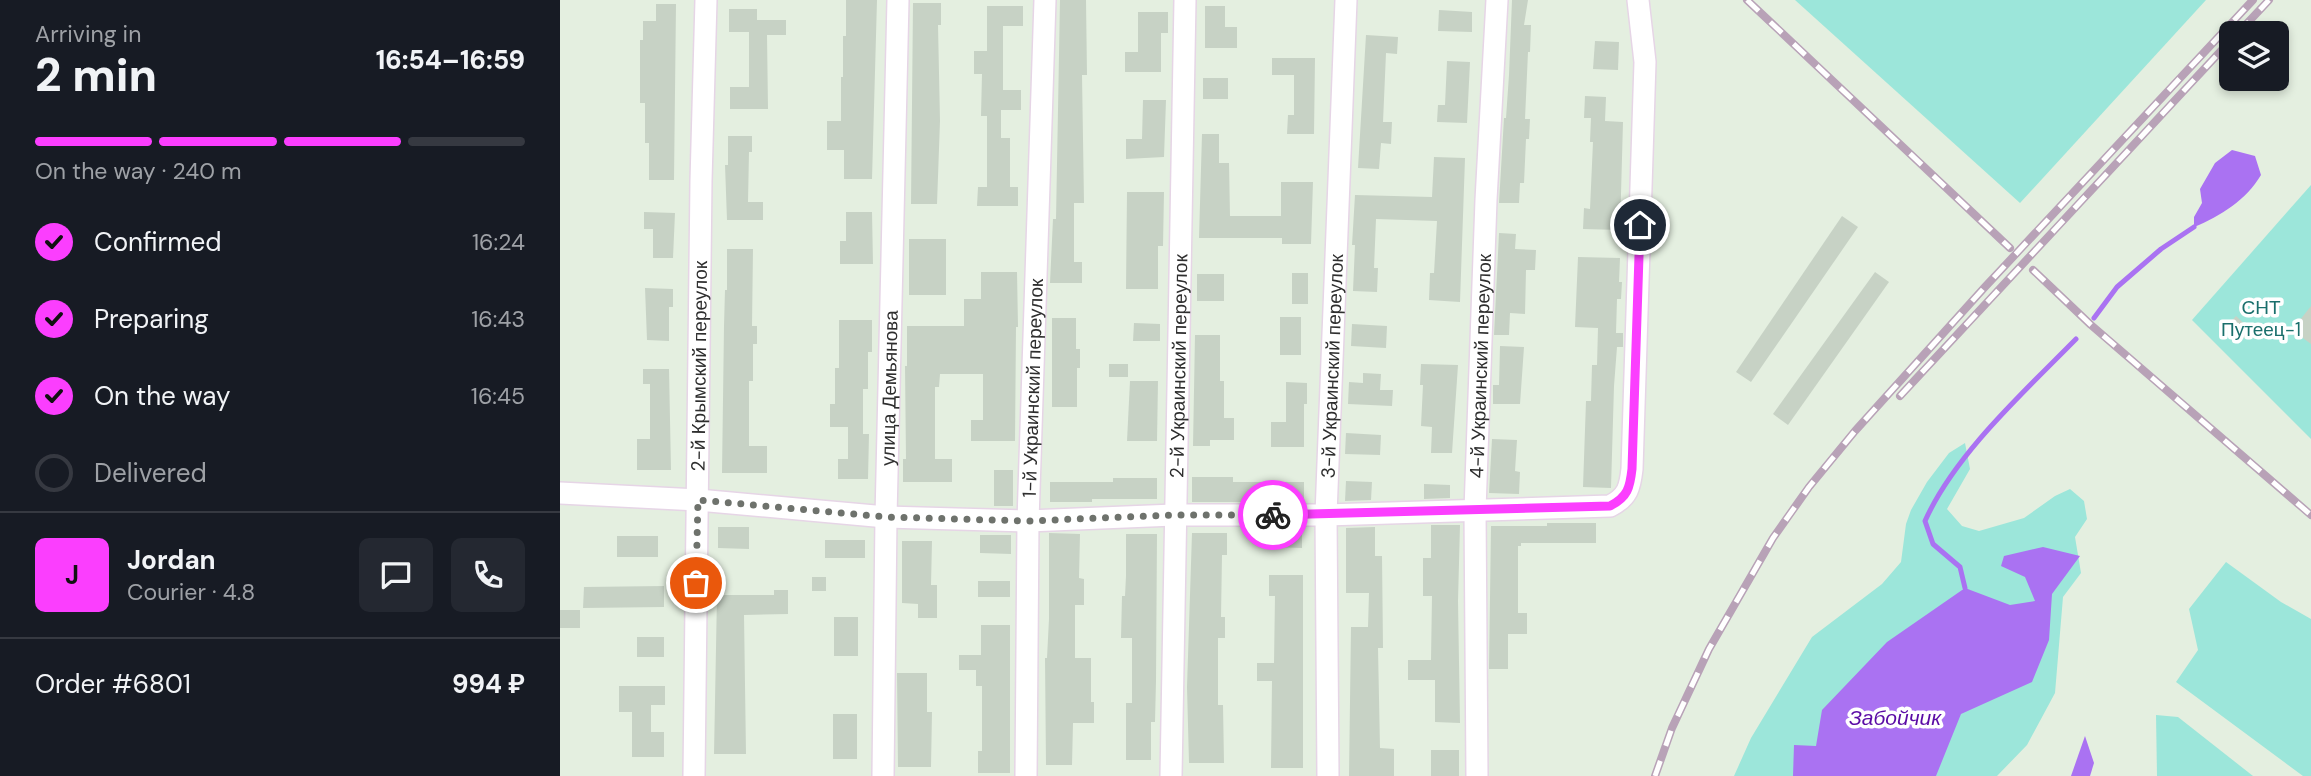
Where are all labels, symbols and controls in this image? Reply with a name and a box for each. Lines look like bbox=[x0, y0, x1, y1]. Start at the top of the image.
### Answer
text: Arriving in bbox=[35, 19, 141, 49]
map controls bbox=[2219, 21, 2289, 91]
button: layers bbox=[2219, 21, 2289, 91]
text: 16:54–16:59 bbox=[376, 43, 525, 77]
text: 2 min bbox=[35, 45, 157, 105]
text: On the way · 240 m bbox=[35, 156, 242, 186]
pin bbox=[1610, 195, 1670, 255]
icon: home bbox=[1621, 206, 1659, 244]
icon: check bbox=[35, 223, 73, 261]
text: Confirmed bbox=[94, 225, 221, 259]
text: 16:24 bbox=[472, 227, 525, 257]
street label: 2-й Украинский переулок bbox=[1164, 253, 1193, 478]
street label: 3-й Украинский переулок bbox=[1315, 253, 1349, 479]
street label: 4-й Украинский переулок bbox=[1464, 253, 1497, 479]
street label: 2-й Крымский переулок bbox=[686, 260, 713, 471]
street label: 1-й Украинский переулок bbox=[1017, 278, 1049, 498]
park label: СНТ Путеец-1 bbox=[2221, 295, 2301, 342]
icon: check bbox=[35, 300, 73, 338]
text: Preparing bbox=[94, 302, 209, 336]
text: 16:43 bbox=[471, 304, 525, 334]
street label: улица Демьянова bbox=[875, 310, 904, 466]
icon: check bbox=[35, 377, 73, 415]
text: On the way bbox=[94, 379, 230, 413]
text: 16:45 bbox=[471, 381, 525, 411]
text: Delivered bbox=[94, 456, 207, 490]
courier bbox=[1238, 480, 1308, 550]
icon: bike bbox=[1254, 496, 1292, 534]
button: chat bbox=[359, 538, 433, 612]
button: phone bbox=[451, 538, 525, 612]
text: Jordan bbox=[127, 543, 216, 577]
pin bbox=[666, 553, 726, 613]
text: J bbox=[65, 558, 79, 592]
icon: bag bbox=[677, 564, 715, 602]
text: Courier · 4.8 bbox=[127, 577, 255, 607]
text: Order #6801 bbox=[35, 667, 191, 701]
text: 994 ₽ bbox=[452, 667, 525, 701]
water label: Забойчик bbox=[1849, 704, 1942, 732]

